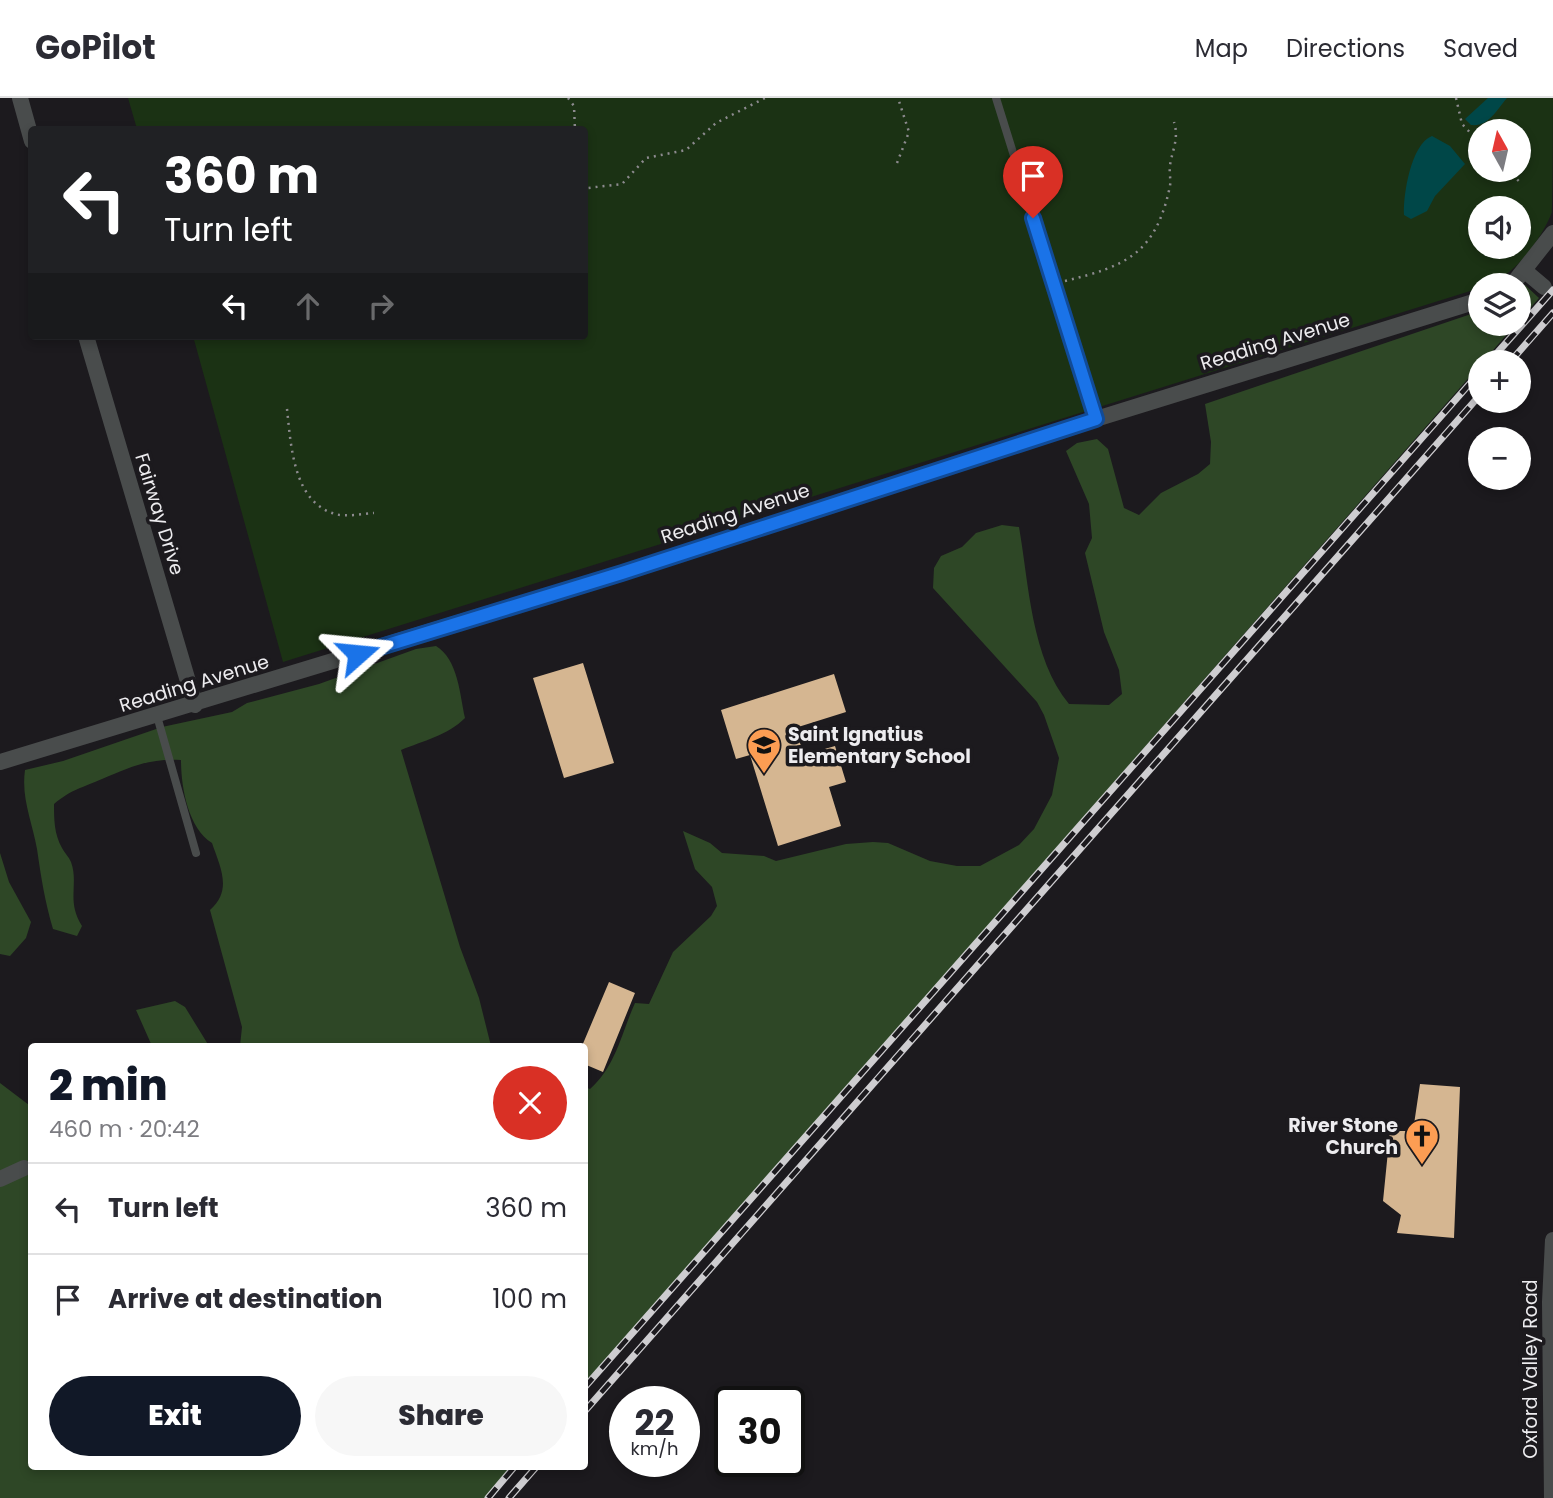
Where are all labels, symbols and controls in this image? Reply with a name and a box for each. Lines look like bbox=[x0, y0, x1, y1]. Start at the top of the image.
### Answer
text: GoPilot bbox=[35, 24, 156, 71]
text: Map bbox=[1195, 32, 1248, 65]
text: Directions bbox=[1286, 32, 1405, 65]
text: Saved bbox=[1443, 32, 1518, 65]
north arrow bbox=[1468, 119, 1531, 182]
map controls bbox=[1468, 119, 1531, 490]
text: 360 m bbox=[164, 142, 319, 210]
pin bbox=[1003, 146, 1063, 218]
icon: left bbox=[49, 154, 140, 245]
icon: arrive bbox=[1014, 157, 1052, 195]
button: sound bbox=[1468, 196, 1531, 259]
text: Turn left bbox=[164, 207, 293, 252]
button: layers bbox=[1468, 273, 1531, 336]
icon: left bbox=[216, 287, 254, 325]
icon: ahead bbox=[289, 287, 327, 325]
icon: right bbox=[362, 287, 400, 325]
street label: Reading Avenue bbox=[1197, 306, 1353, 377]
button: + bbox=[1468, 350, 1531, 413]
button: − bbox=[1468, 427, 1531, 490]
street label: Fairway Drive bbox=[128, 450, 191, 578]
street label: Reading Avenue bbox=[657, 477, 813, 550]
position arrow bbox=[321, 617, 395, 691]
street label: Reading Avenue bbox=[116, 648, 272, 719]
place label: Saint Ignatius Elementary School bbox=[788, 721, 971, 770]
school or university icon: Saint Ignatius Elementary School bbox=[745, 726, 783, 775]
text: 2 min bbox=[49, 1056, 167, 1115]
button: close bbox=[493, 1066, 567, 1140]
place label: River Stone Church bbox=[1288, 1112, 1398, 1161]
text: 460 m · 20:42 bbox=[49, 1113, 200, 1145]
church icon: River Stone Church bbox=[1403, 1117, 1441, 1166]
icon: left bbox=[49, 1190, 87, 1228]
text: Turn left bbox=[108, 1190, 219, 1226]
text: 360 m bbox=[485, 1190, 567, 1226]
street label: Oxford Valley Road bbox=[1517, 1279, 1544, 1459]
icon: arrive bbox=[49, 1281, 87, 1319]
text: Arrive at destination bbox=[108, 1281, 383, 1317]
text: 100 m bbox=[492, 1281, 567, 1317]
button: Exit bbox=[49, 1376, 301, 1456]
button: Share bbox=[315, 1376, 567, 1456]
speed limit sign: 30 bbox=[714, 1386, 805, 1477]
text: 22 bbox=[635, 1398, 674, 1447]
text: km/h bbox=[631, 1436, 678, 1461]

